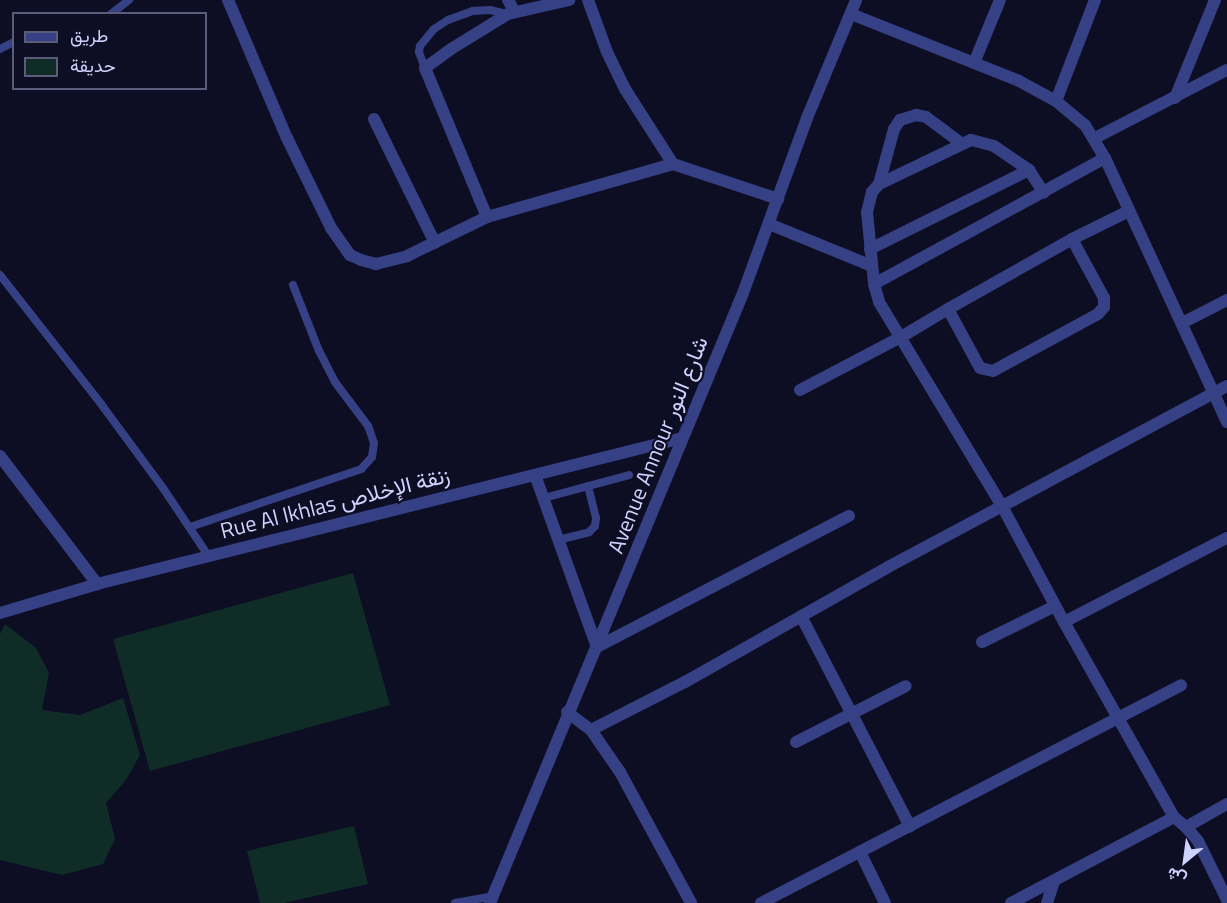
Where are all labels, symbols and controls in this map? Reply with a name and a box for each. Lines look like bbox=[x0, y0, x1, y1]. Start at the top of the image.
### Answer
legend bbox=[12, 12, 207, 90]
text: طريق bbox=[70, 22, 108, 49]
text: حديقة bbox=[70, 52, 116, 79]
street label: Avenue Annour شارع النور bbox=[602, 333, 714, 557]
street label: Rue Al Ikhlas زنقة الإخلاص bbox=[217, 462, 453, 544]
north arrow bbox=[1155, 831, 1215, 891]
text: ش bbox=[1162, 862, 1191, 892]

